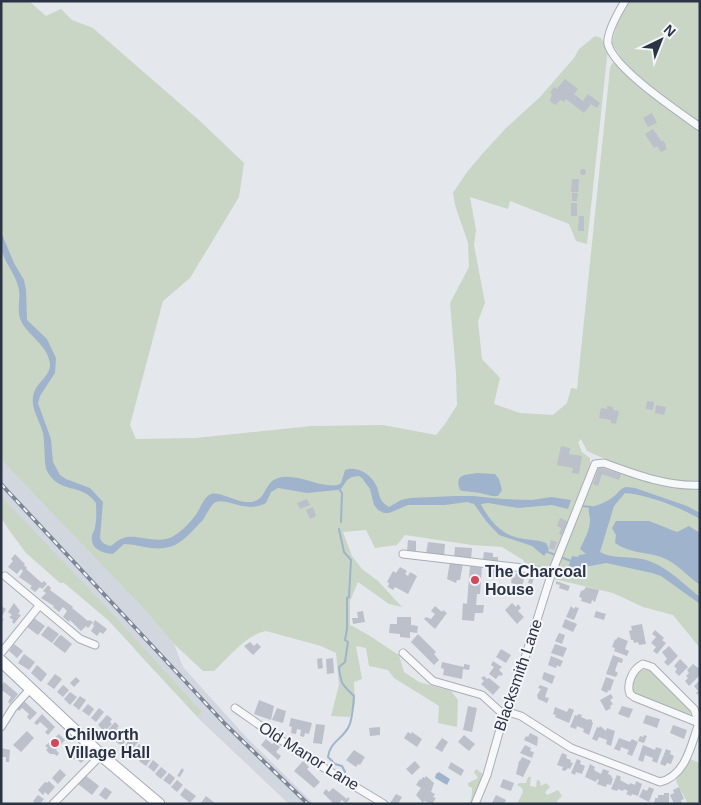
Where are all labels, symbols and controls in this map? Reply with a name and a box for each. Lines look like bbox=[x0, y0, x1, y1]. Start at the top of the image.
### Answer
north arrow bbox=[636, 15, 686, 65]
text: N bbox=[661, 21, 679, 40]
place label: The Charcoal House bbox=[485, 563, 586, 598]
marker: The Charcoal House bbox=[469, 574, 481, 586]
street label: Blacksmith Lane bbox=[491, 617, 545, 733]
street label: Old Manor Lane bbox=[256, 718, 362, 794]
place label: Chilworth Village Hall bbox=[65, 726, 150, 761]
marker: Chilworth Village Hall bbox=[49, 737, 61, 749]

